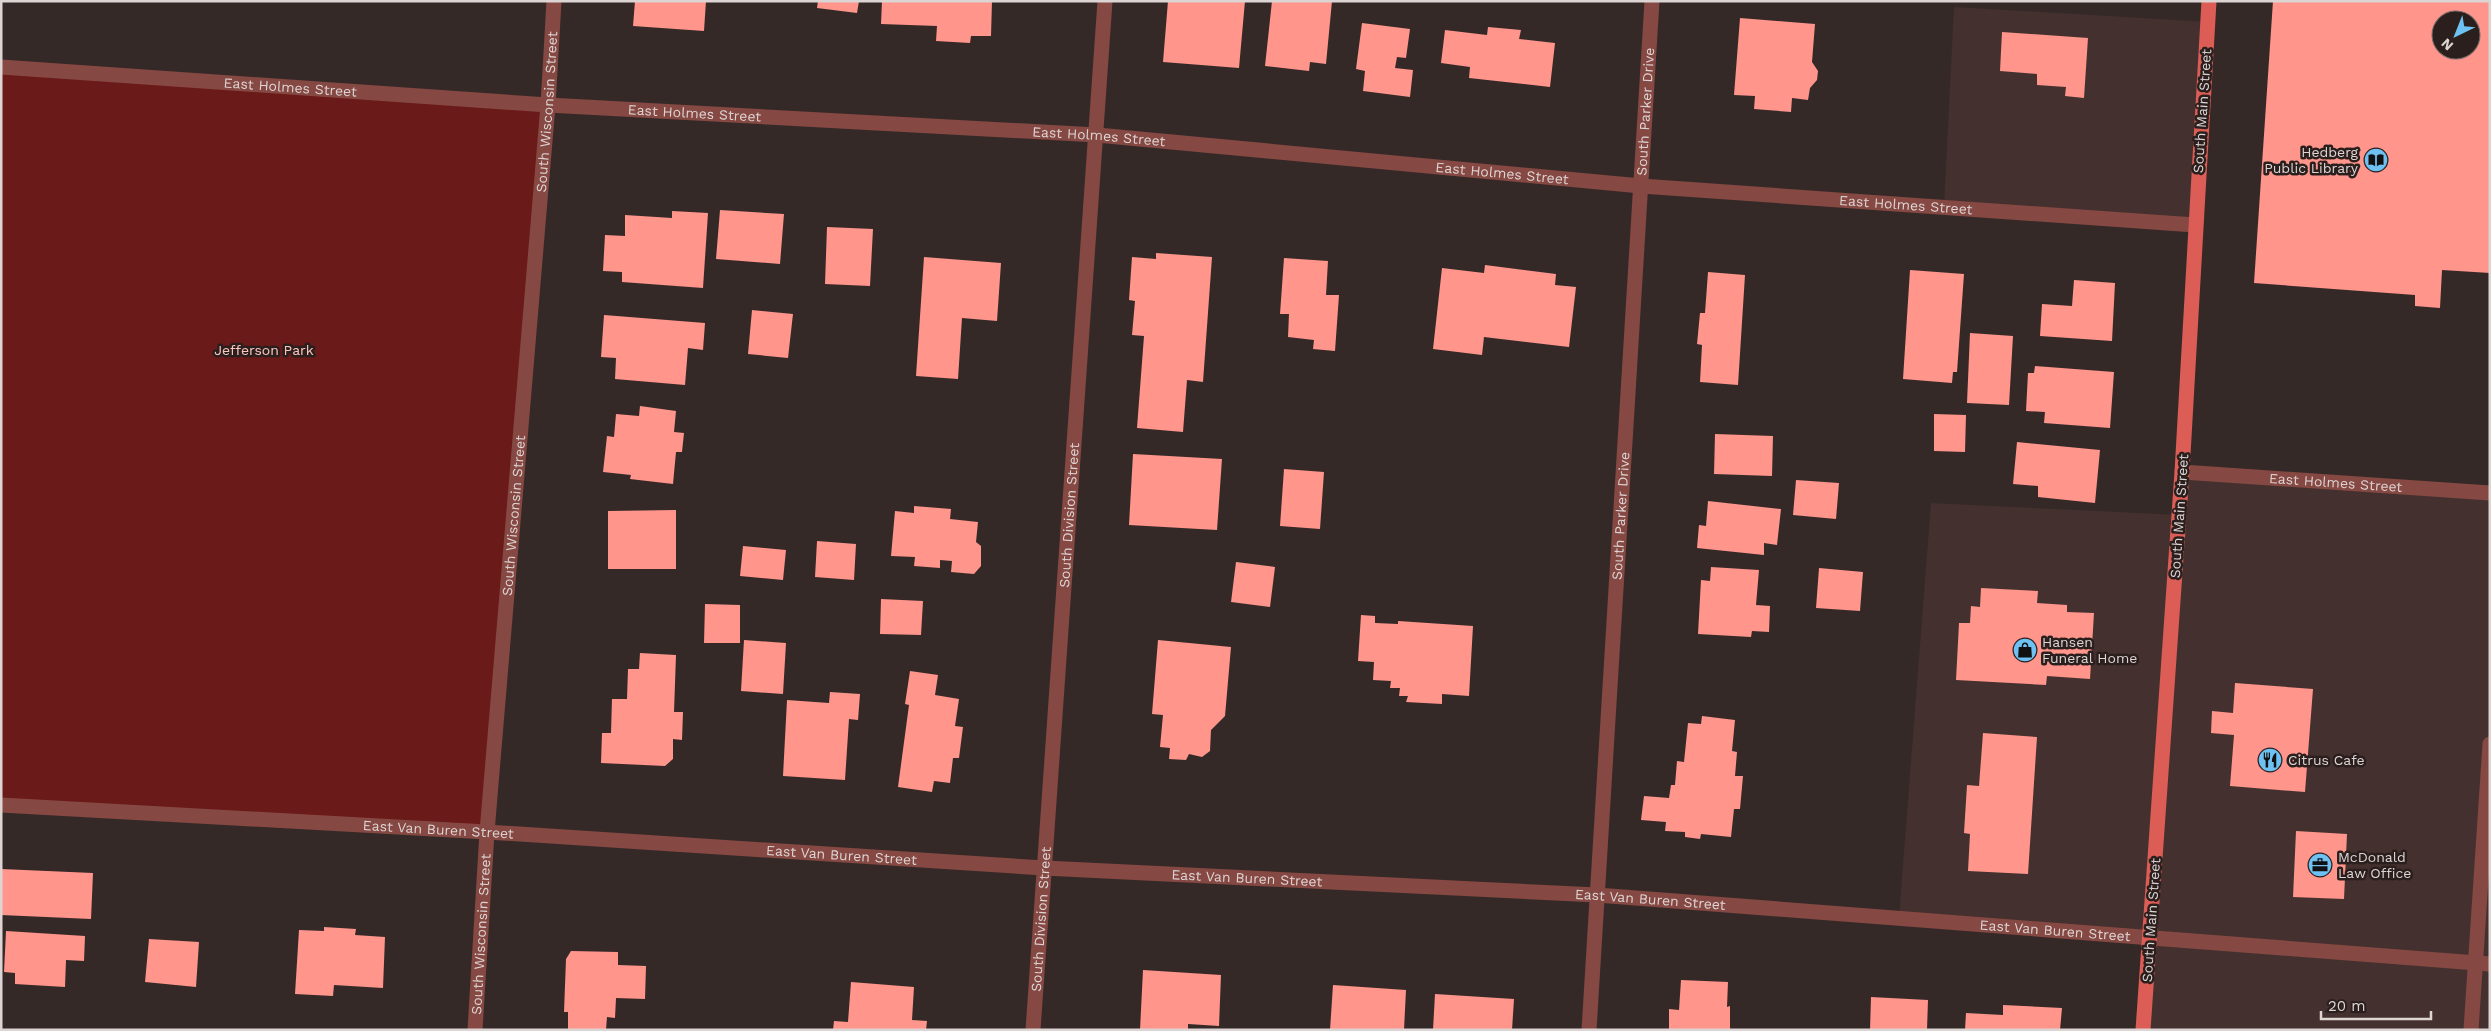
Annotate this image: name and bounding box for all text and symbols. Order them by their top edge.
north arrow [2431,10,2481,60]
street label: South Wisconsin Street [533,31,560,193]
text: N [2438,35,2456,54]
street label: South Parker Drive [1633,47,1657,176]
street label: South Main Street [2190,48,2214,174]
street label: East Holmes Street [223,74,358,100]
street label: East Holmes Street [627,101,762,125]
street label: East Holmes Street [1032,123,1166,149]
place label: Hedberg Public Library [2264,144,2359,176]
library icon: Hedberg Public Library [2363,147,2389,173]
street label: East Holmes Street [1435,159,1569,187]
street label: East Holmes Street [1839,192,1973,217]
park label: Jefferson Park [214,342,314,358]
street label: South Wisconsin Street [499,434,528,597]
street label: South Division Street [1056,442,1082,588]
street label: South Parker Drive [1609,451,1632,581]
street label: South Main Street [2167,453,2191,579]
street label: East Holmes Street [2268,470,2403,495]
place label: Hansen Funeral Home [2042,634,2137,666]
shop icon: Hansen Funeral Home [2012,637,2038,663]
restaurant icon: Citrus Cafe [2257,747,2283,773]
place label: Citrus Cafe [2288,752,2365,768]
street label: East Van Buren Street [362,817,514,842]
street label: East Van Buren Street [766,842,918,868]
street label: South Division Street [1028,846,1054,992]
place label: McDonald Law Office [2338,849,2411,881]
office icon: McDonald Law Office [2307,852,2333,878]
street label: South Wisconsin Street [468,853,494,1015]
street label: South Main Street [2139,857,2163,983]
street label: East Van Buren Street [1171,866,1323,890]
street label: East Van Buren Street [1575,886,1726,913]
street label: East Van Buren Street [1979,917,2131,944]
scale bar [2321,988,2431,1020]
text: 20 m [2328,997,2366,1015]

